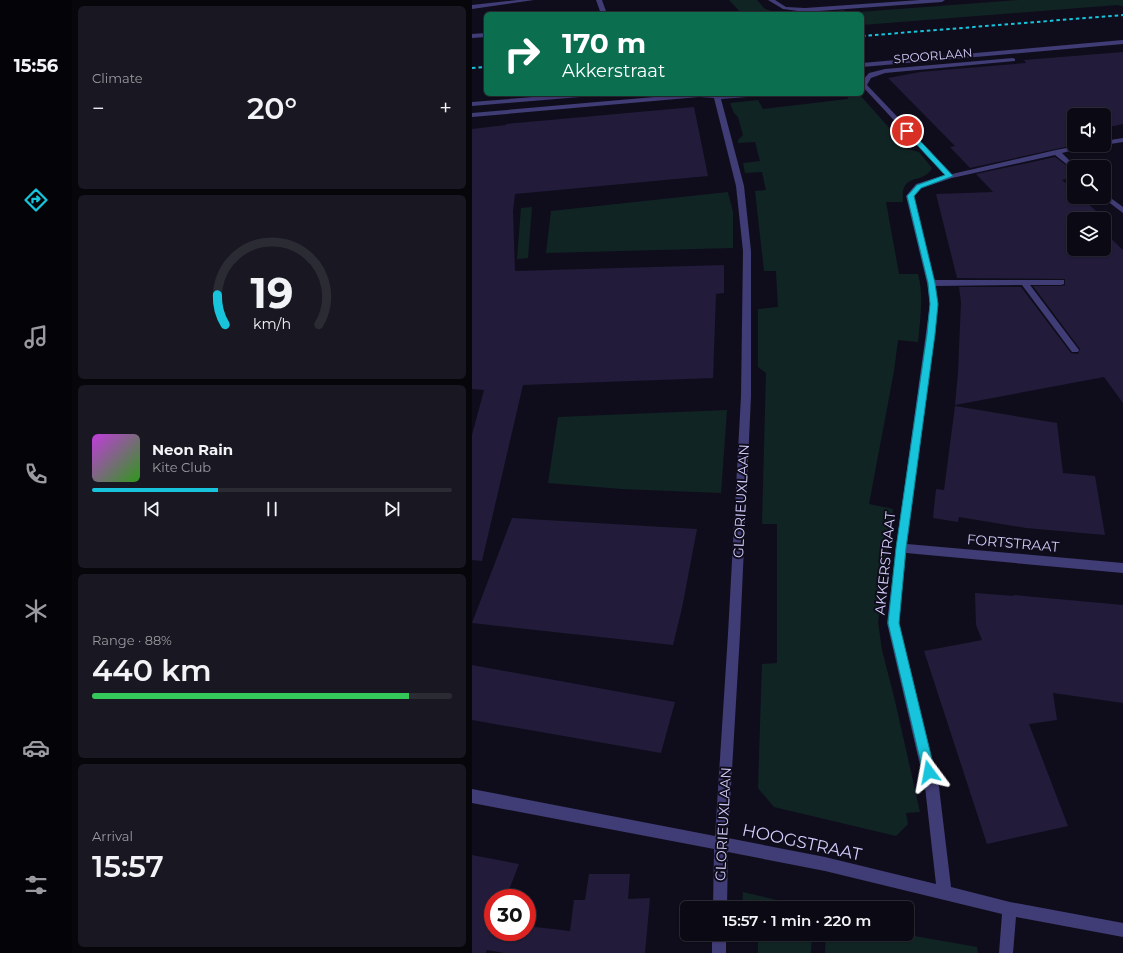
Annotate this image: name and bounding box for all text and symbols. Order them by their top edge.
text: 170 m [562,26,646,60]
icon: right [496,28,548,80]
street label: SPOORLAAN [893,45,973,66]
text: 15:56 [14,55,58,77]
text: Akkerstraat [562,60,665,82]
text: Climate [92,70,143,86]
text: 20° [247,90,297,127]
text: − [92,95,105,122]
text: + [439,95,452,122]
map controls [1067,108,1111,256]
button: sound [1067,108,1111,152]
pin [890,114,924,148]
icon: arrive [896,120,918,142]
button: search [1067,160,1111,204]
icon: directions [22,186,50,214]
button: layers [1067,212,1111,256]
text: 19 [251,268,293,318]
text: km/h [253,315,291,333]
icon: music [22,323,50,351]
text: Neon Rain [152,440,233,459]
street label: GLORIEUXLAAN [729,444,753,558]
text: Kite Club [152,459,211,475]
icon: phone [22,460,50,488]
icon: previous [141,498,163,520]
icon: pause [261,498,283,520]
icon: next [381,498,403,520]
street label: AKKERSTRAAT [871,510,899,616]
street label: FORTSTRAAT [966,530,1060,556]
icon: climate [22,597,50,625]
text: Range · 88% [92,632,172,648]
text: 440 km [92,652,212,689]
icon: car [22,734,50,762]
position arrow [908,751,950,793]
street label: GLORIEUXLAAN [711,767,735,881]
street label: HOOGSTRAAT [740,820,864,864]
text: Arrival [92,828,133,844]
text: 15:57 [92,848,164,885]
icon: filters [22,871,50,899]
speed limit sign: 30 [484,889,536,941]
text: 15:57 · 1 min · 220 m [723,911,871,930]

